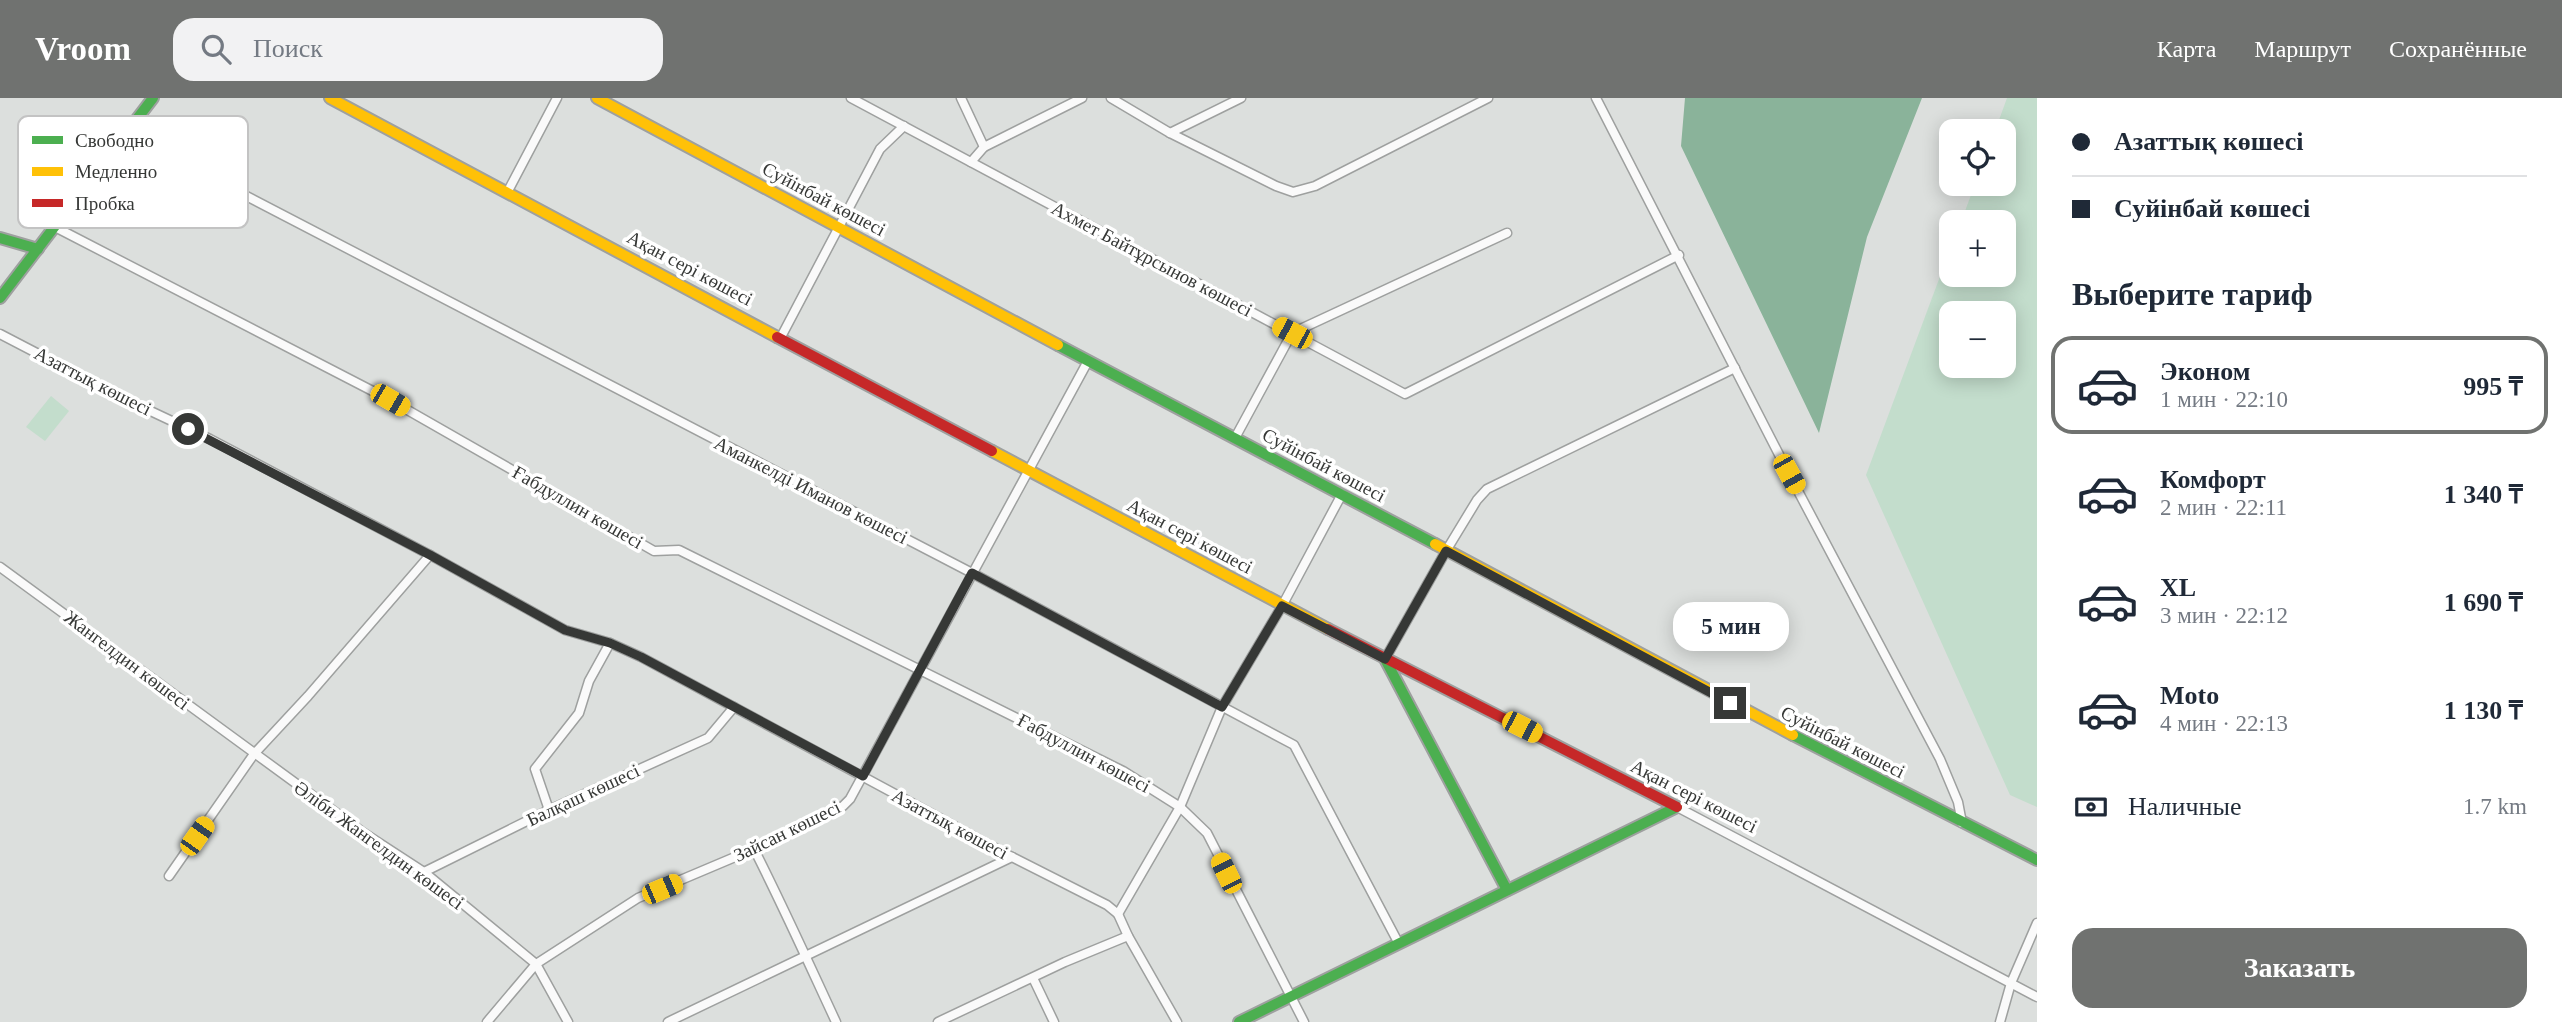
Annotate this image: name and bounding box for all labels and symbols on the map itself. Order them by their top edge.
legend [18,116,248,228]
text: Свободно [75,130,154,151]
street label: Суйінбай көшесі [759,158,889,240]
text: Медленно [75,161,157,182]
text: Пробка [75,193,135,214]
street label: Ахмет Байтұрсынов көшесі [1048,197,1256,321]
street label: Ақан сері көшесі [624,226,756,310]
car [1269,314,1316,352]
street label: Азаттық көшесі [31,342,155,420]
car [367,380,414,420]
route start [172,413,204,445]
street label: Суйінбай көшесі [1259,424,1389,506]
street label: Аманкелді Иманов көшесі [711,432,911,548]
car [1770,451,1809,497]
street label: Ғабдуллин көшесі [509,461,647,553]
street label: Ақан сері көшесі [1124,494,1256,578]
callout: 5 мин [1672,602,1788,650]
street label: Жангелдин көшесі [60,606,194,714]
route end [1714,687,1746,719]
street label: Суйінбай көшесі [1778,702,1908,782]
car [1499,708,1546,746]
street label: Ғабдуллин көшесі [1014,709,1154,797]
street label: Ақан сері көшесі [1627,755,1761,837]
street label: Балқаш көшесі [523,760,643,830]
street label: Әліби Жангелдин көшесі [290,776,468,914]
street label: Азаттық көшесі [888,785,1012,863]
street label: Зайсан көшесі [730,796,844,866]
car [177,813,218,859]
car [1208,850,1245,896]
car [639,871,686,907]

